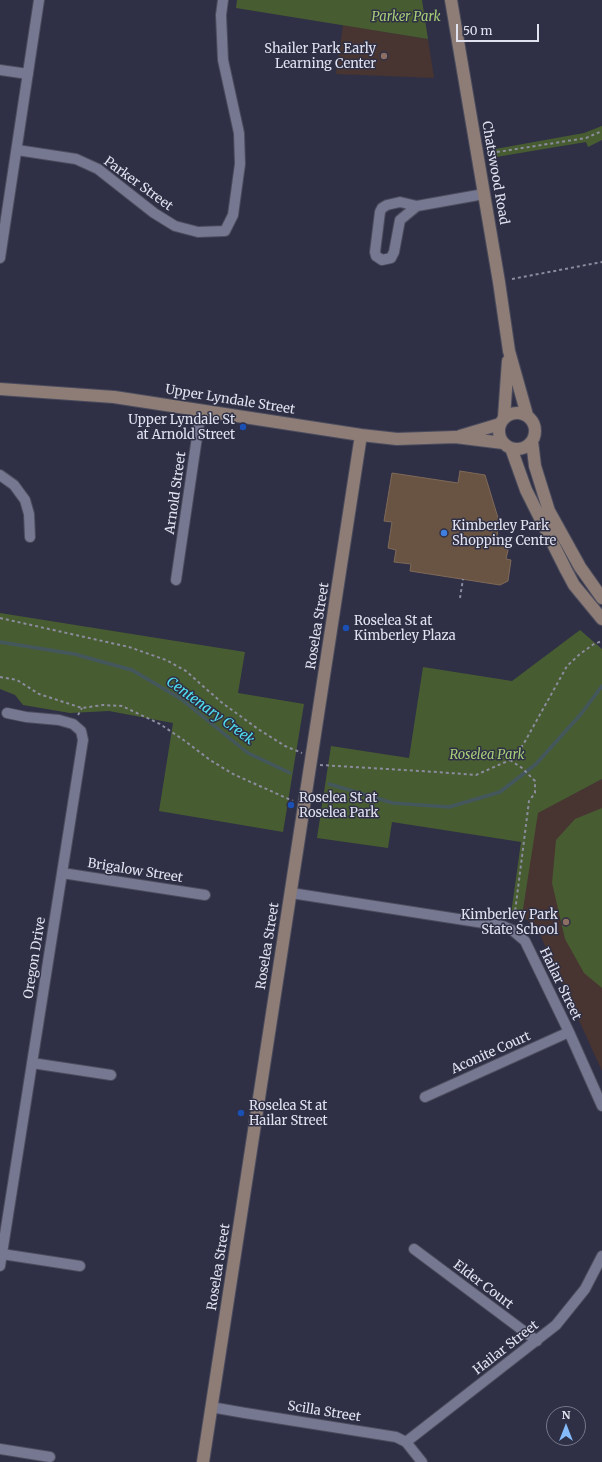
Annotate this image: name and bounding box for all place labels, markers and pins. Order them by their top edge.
place label: Shailer Park Early Learning Center [264,41,376,72]
marker: Shailer Park Early Learning Center [379,51,389,61]
place label: Upper Lyndale St at Arnold Street [128,412,235,443]
marker: Upper Lyndale St at Arnold Street [238,422,248,432]
place label: Kimberley Park Shopping Centre [452,518,556,549]
marker: Kimberley Park Shopping Centre [439,528,449,538]
place label: Roselea St at Kimberley Plaza [354,613,456,644]
marker: Roselea St at Kimberley Plaza [341,623,351,633]
place label: Roselea St at Roselea Park [299,790,378,821]
marker: Roselea St at Roselea Park [286,800,296,810]
place label: Kimberley Park State School [461,907,558,938]
marker: Kimberley Park State School [561,917,571,927]
place label: Roselea St at Hailar Street [249,1098,328,1129]
marker: Roselea St at Hailar Street [236,1108,246,1118]

